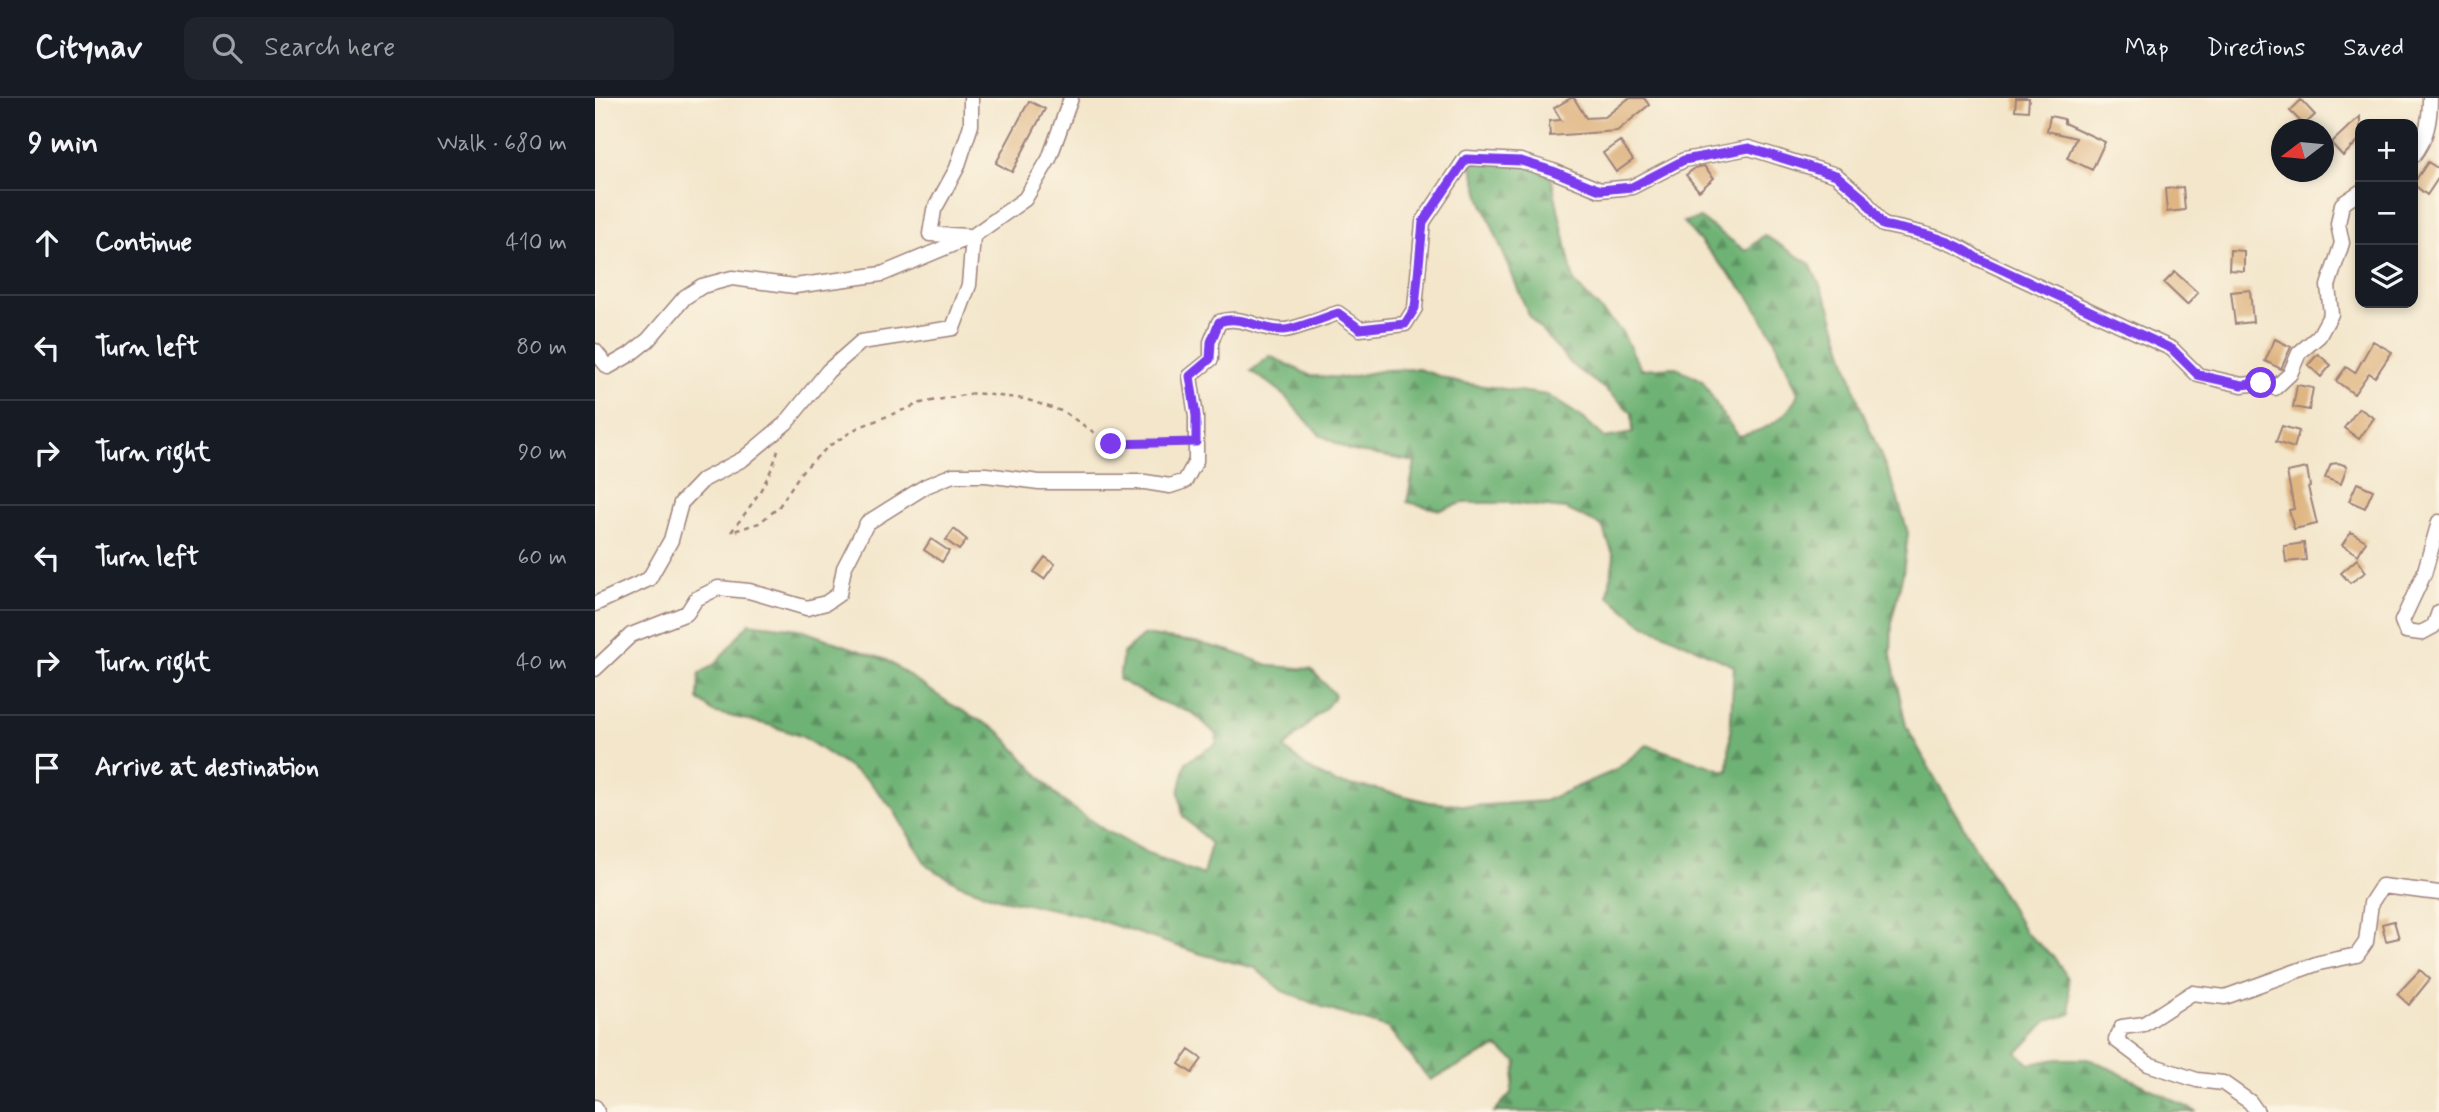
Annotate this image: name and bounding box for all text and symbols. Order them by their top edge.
search box [184,17,674,80]
text: Citynav [35,26,142,70]
icon: search [208,29,246,67]
text: Search here [264,31,395,65]
text: Map [2125,33,2169,64]
text: Directions [2207,33,2305,64]
text: Saved [2343,33,2404,64]
north arrow [2271,119,2334,182]
map controls [2355,119,2418,308]
button: + [2355,119,2418,182]
text: 9 min [28,124,98,163]
text: Walk · 680 m [437,129,567,159]
button: − [2355,182,2418,245]
icon: ahead [28,224,66,262]
text: Continue [95,226,192,260]
text: 410 m [505,228,567,258]
button: layers [2355,245,2418,308]
icon: left [28,329,66,367]
text: Turn left [95,331,199,365]
text: 80 m [516,333,567,363]
route start [2245,367,2276,398]
route end [1095,428,1126,459]
icon: right [28,434,66,472]
text: Turn right [95,436,211,470]
text: 90 m [518,438,567,468]
icon: left [28,539,66,577]
text: Turn left [95,541,199,575]
text: 60 m [518,543,567,573]
icon: right [28,644,66,682]
text: Turn right [95,646,211,680]
text: 40 m [516,648,567,678]
icon: arrive [28,749,66,787]
text: Arrive at destination [95,751,319,785]

